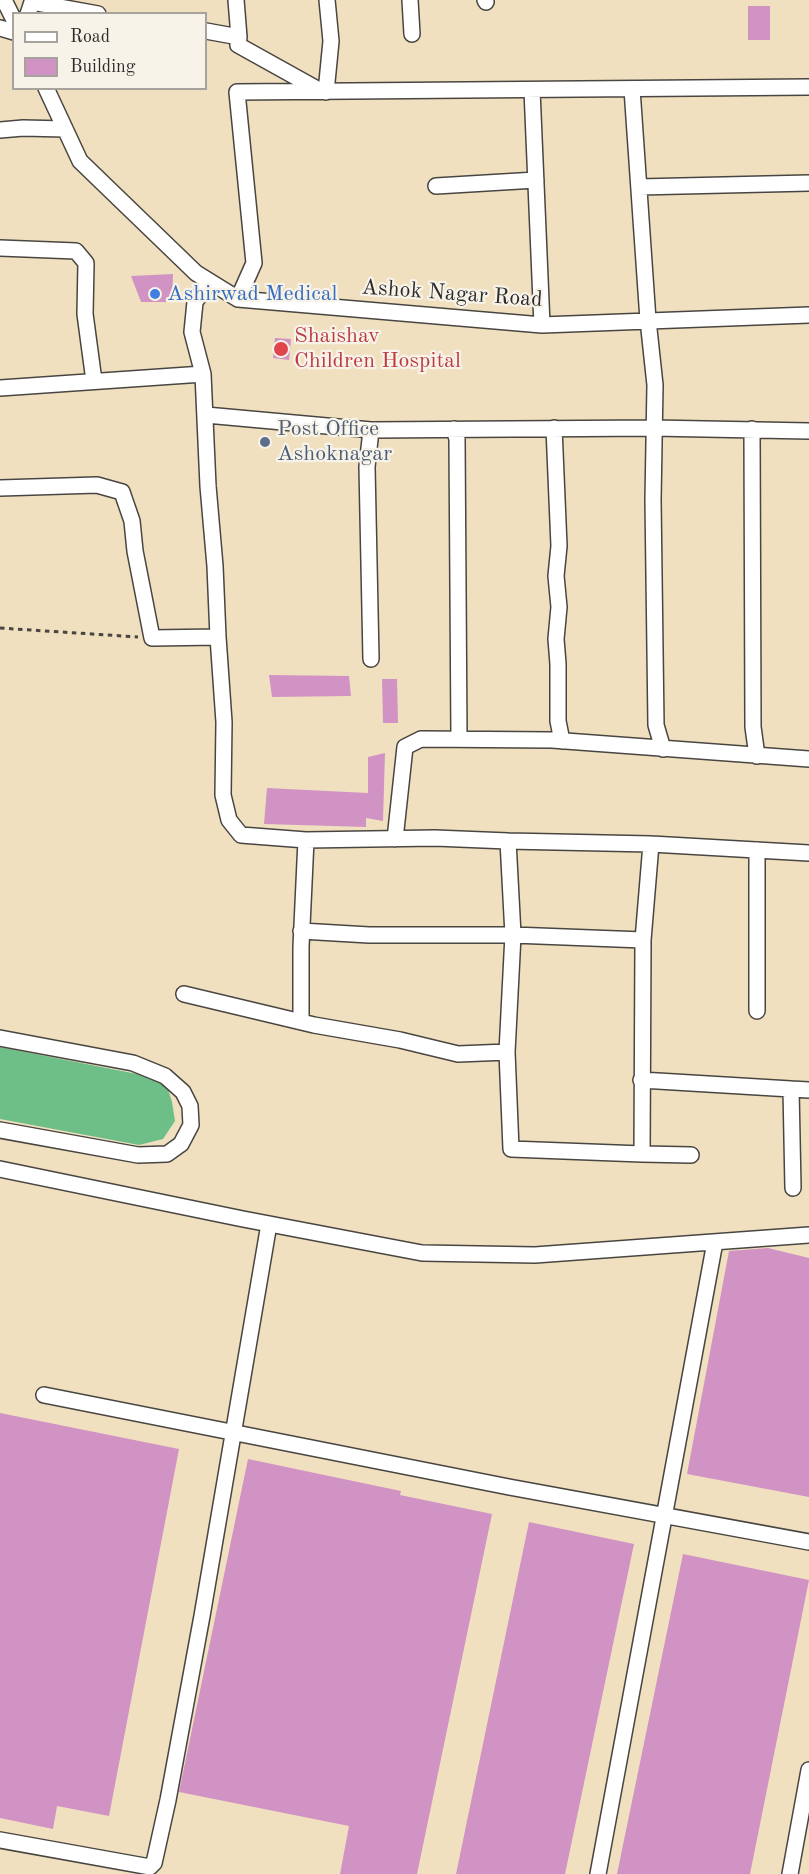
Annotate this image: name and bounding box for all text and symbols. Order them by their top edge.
legend [12,12,207,90]
text: Road [70,28,110,46]
text: Building [70,58,135,76]
street label: Ashok Nagar Road [361,274,543,314]
place label: Ashirwad Medical [167,281,338,307]
marker: Ashirwad Medical [148,287,162,301]
place label: Shaishav Children Hospital [294,323,461,374]
marker: Shaishav Children Hospital [272,340,290,358]
place label: Post Office Ashoknagar [277,416,392,468]
marker: Post Office Ashoknagar [258,435,272,449]

